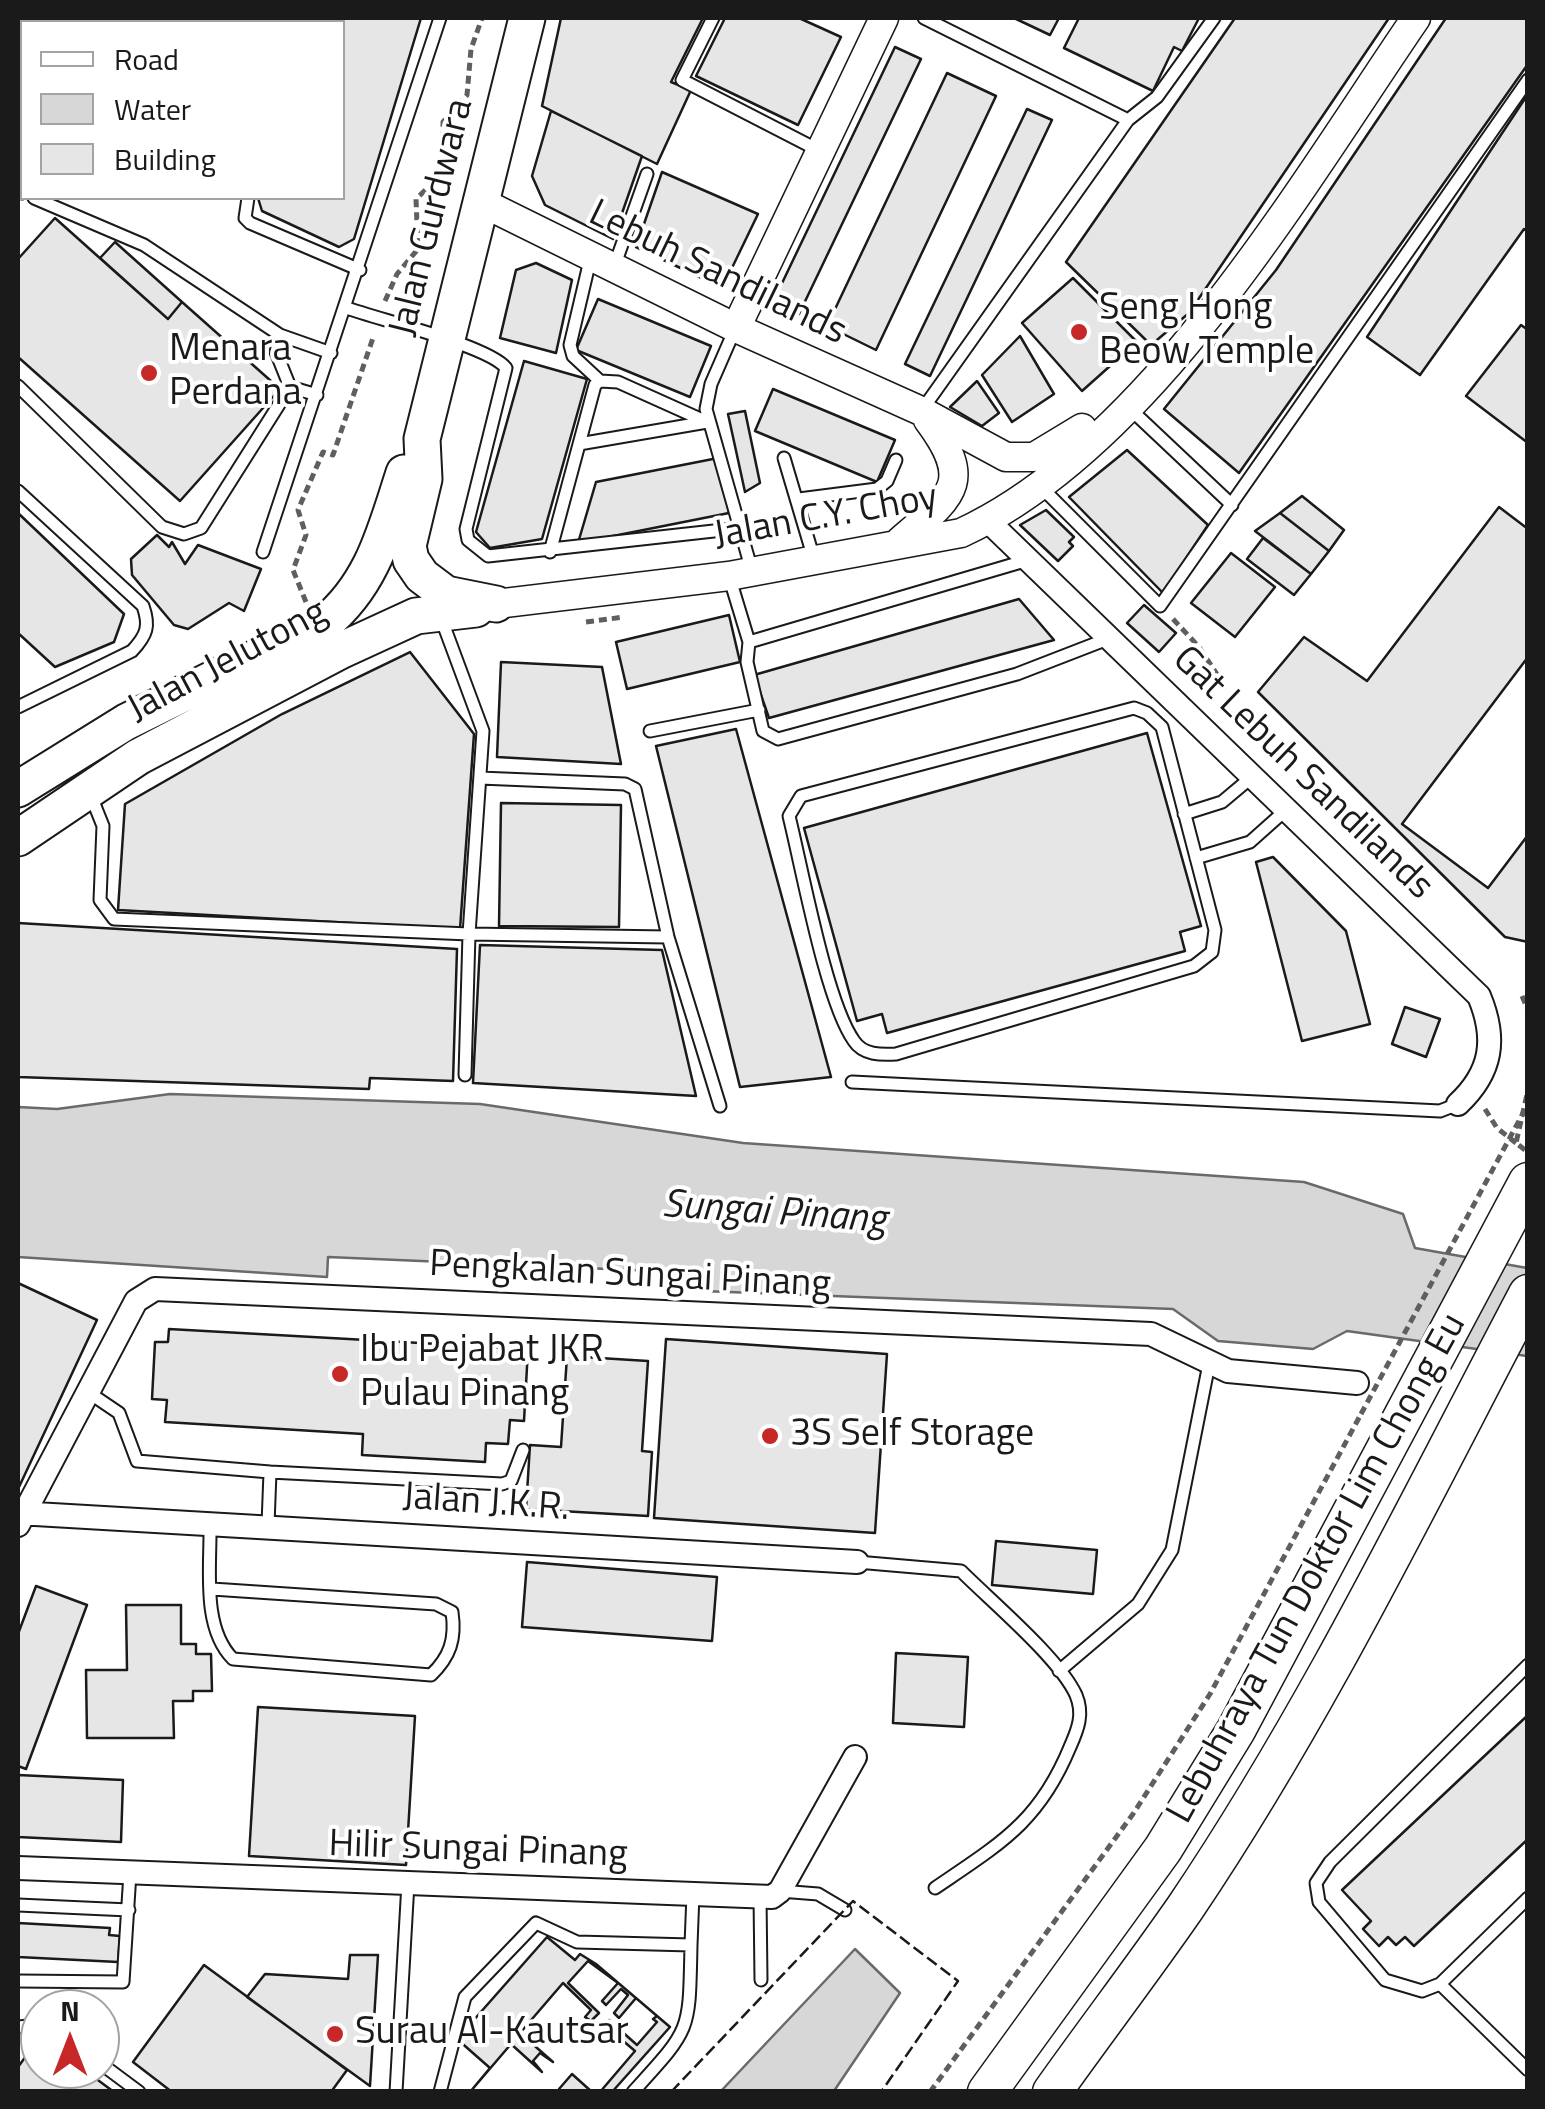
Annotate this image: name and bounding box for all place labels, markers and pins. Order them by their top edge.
place label: Seng Hong Beow Temple [1099,287,1314,376]
marker: Seng Hong Beow Temple [1068,321,1090,343]
place label: Menara Perdana [169,328,302,418]
marker: Menara Perdana [138,362,160,384]
place label: Ibu Pejabat JKR Pulau Pinang [360,1329,604,1418]
marker: Ibu Pejabat JKR Pulau Pinang [329,1363,351,1385]
place label: 3S Self Storage [790,1413,1034,1459]
marker: 3S Self Storage [759,1425,781,1447]
place label: Surau Al-Kautsar [355,2011,629,2057]
marker: Surau Al-Kautsar [324,2023,346,2045]

